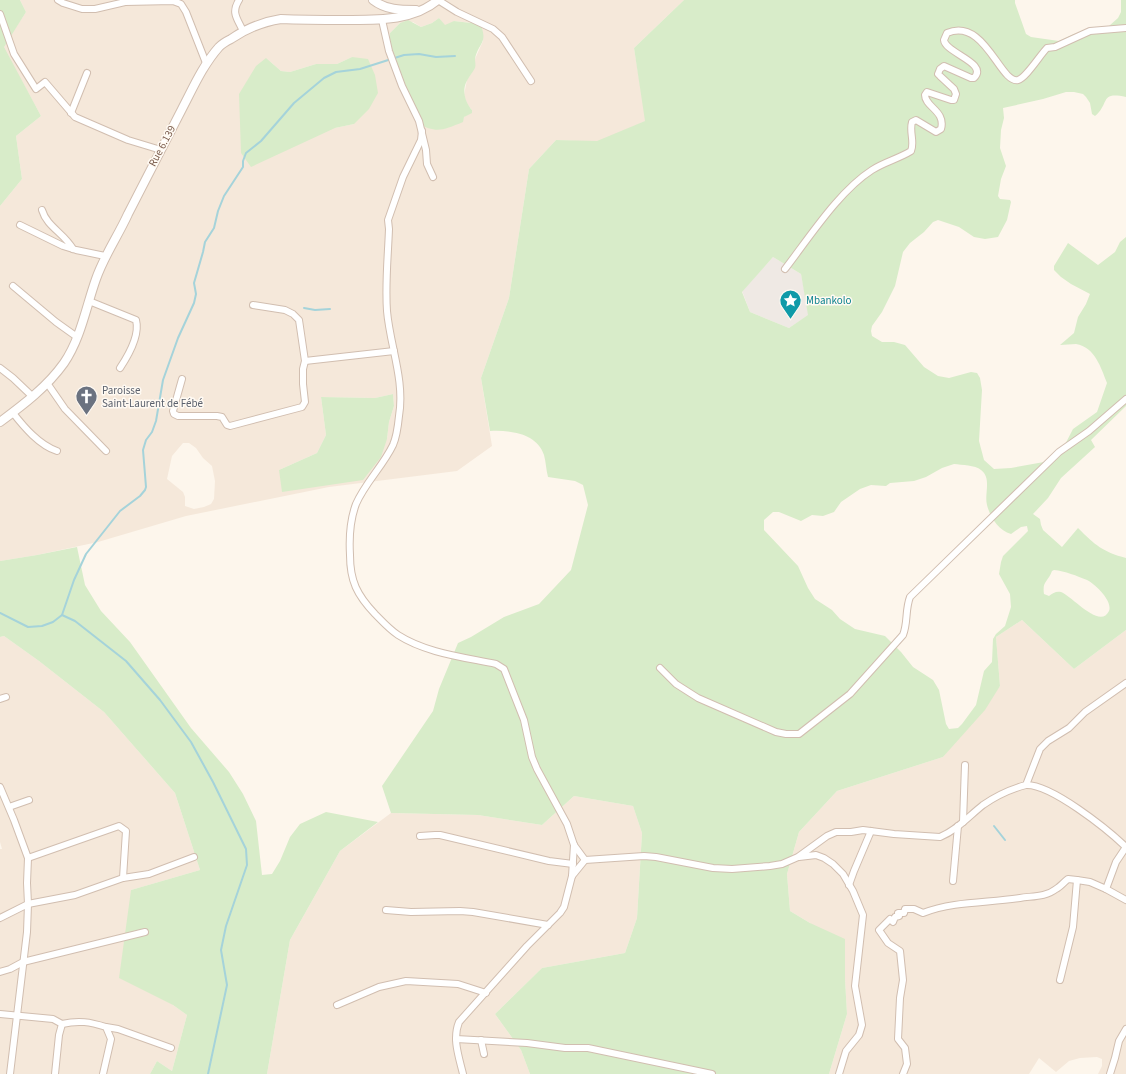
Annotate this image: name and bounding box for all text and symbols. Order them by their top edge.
street label: Rue 6.139 [145,123,179,169]
place icon: Mbankolo [778,287,804,320]
place label: Mbankolo [806,293,852,308]
church icon: Paroisse Saint-Laurent de Fébé [73,383,99,416]
place label: Paroisse Saint-Laurent de Fébé [102,383,204,411]

